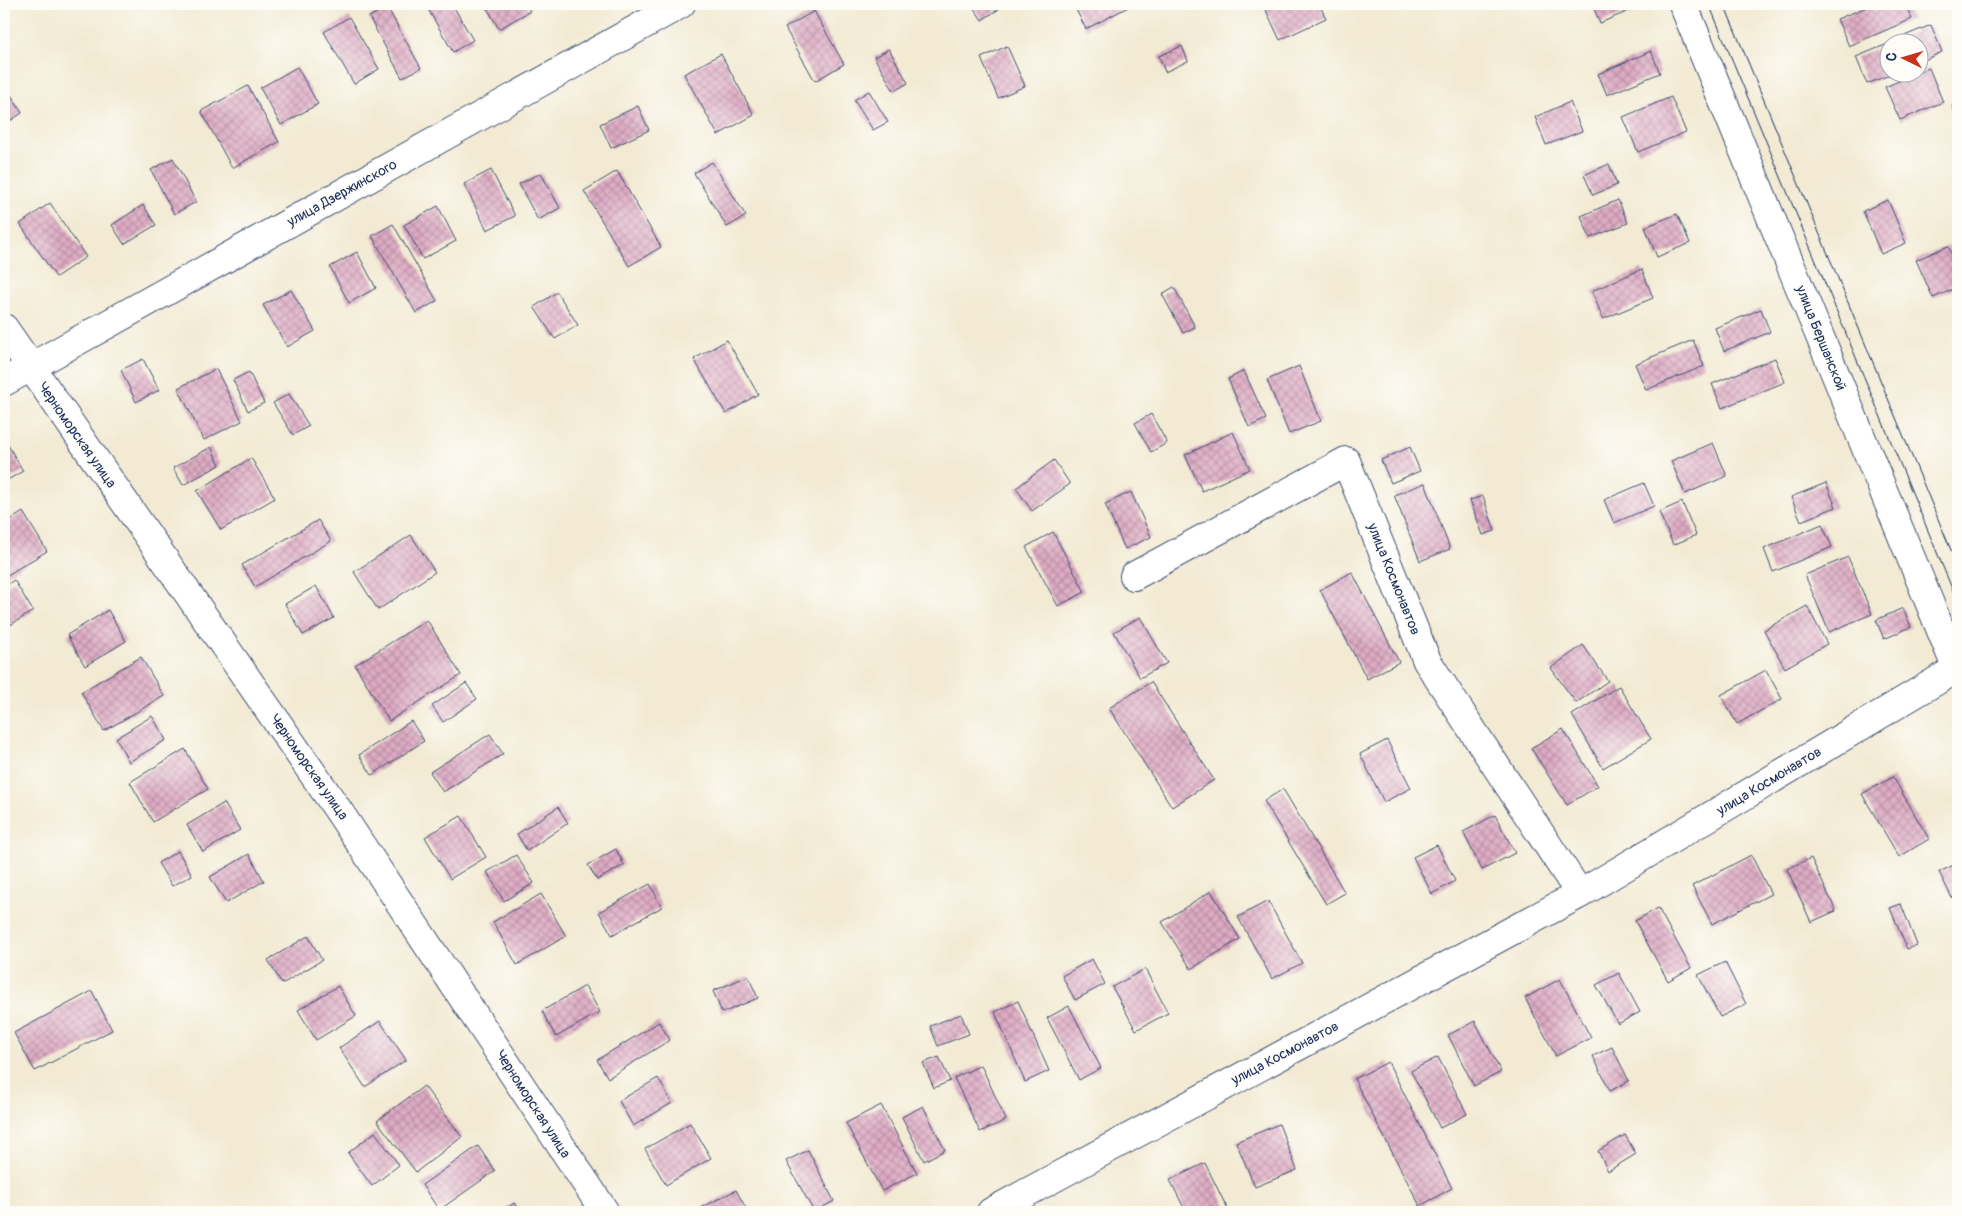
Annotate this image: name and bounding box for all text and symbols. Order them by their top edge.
north arrow [1880,32,1930,82]
text: С [1883,52,1900,62]
street label: улица Дзержинского [283,156,400,231]
street label: улица Бершанской [1792,282,1850,393]
street label: Черноморская улица [34,379,120,491]
street label: улица Космонавтов [1363,520,1424,638]
street label: Черноморская улица [266,711,352,823]
street label: улица Космонавтов [1713,743,1825,819]
street label: улица Космонавтов [1228,1017,1342,1089]
street label: Черноморская улица [492,1047,574,1161]

